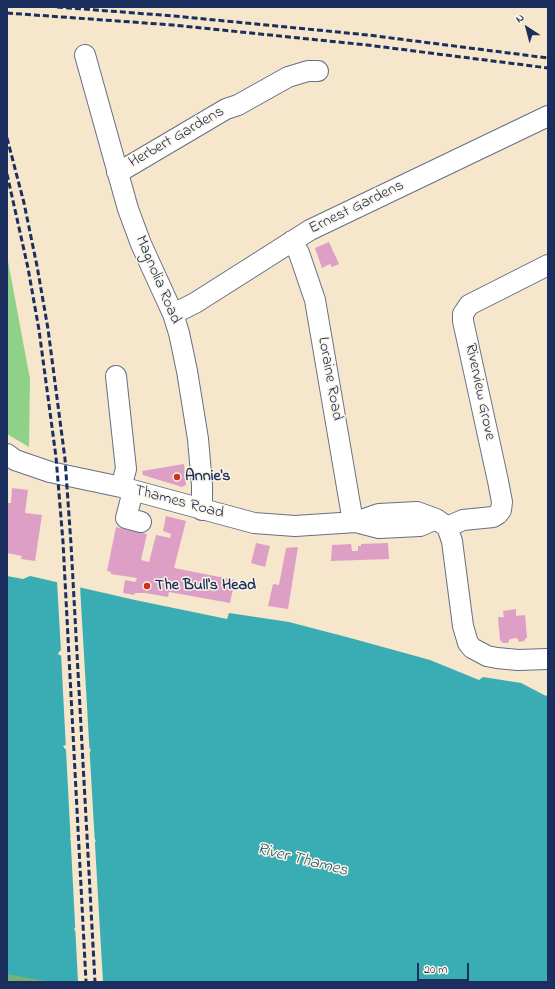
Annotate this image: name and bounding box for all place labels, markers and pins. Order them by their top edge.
place label: Annie's [185,467,230,487]
marker: Annie's [172,472,182,482]
place label: The Bull's Head [155,576,256,596]
marker: The Bull's Head [142,581,152,591]

